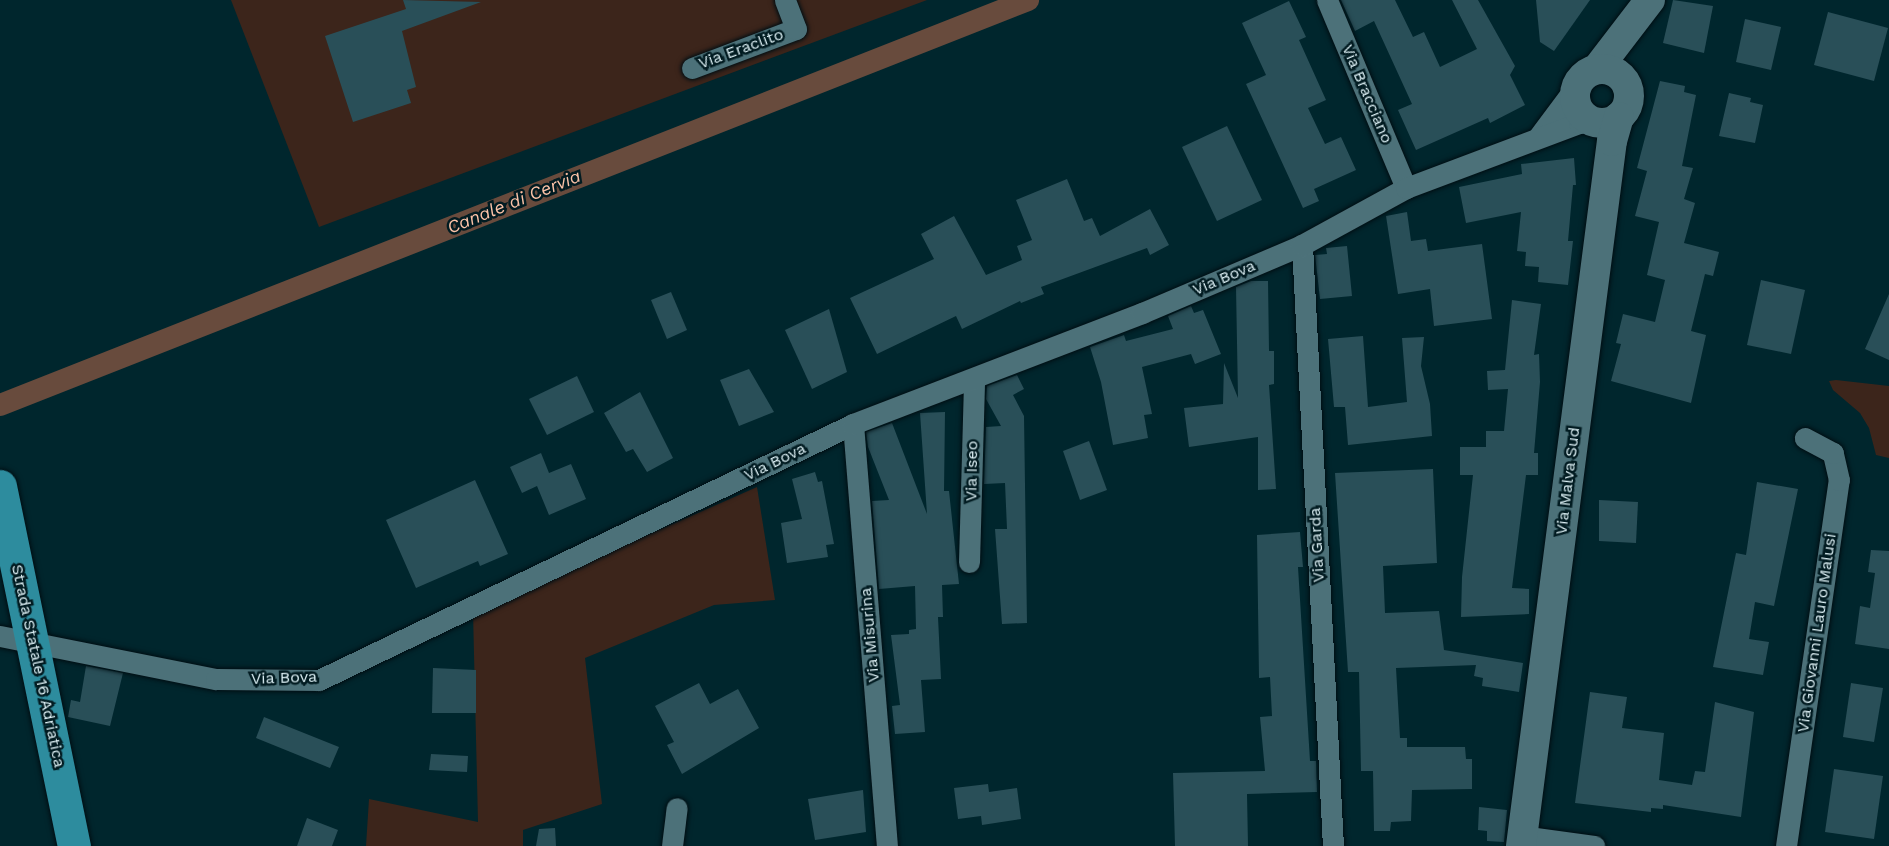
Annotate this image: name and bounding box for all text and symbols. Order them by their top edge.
street label: Via Eraclito [696,25,786,73]
street label: Via Bracciano [1338,42,1396,146]
water label: Canale di Cervia [444,165,584,239]
street label: Via Bova [1190,256,1258,300]
street label: Via Malva Sud [1552,426,1584,536]
street label: Via Bova [741,439,809,485]
street label: Via Iseo [962,440,982,502]
street label: Via Garda [1305,507,1329,583]
street label: Via Giovanni Lauro Malusi [1793,532,1841,734]
street label: Strada Statale 16 Adriatica [7,562,69,770]
street label: Via Misurina [856,587,884,683]
street label: Via Bova [251,667,317,689]

